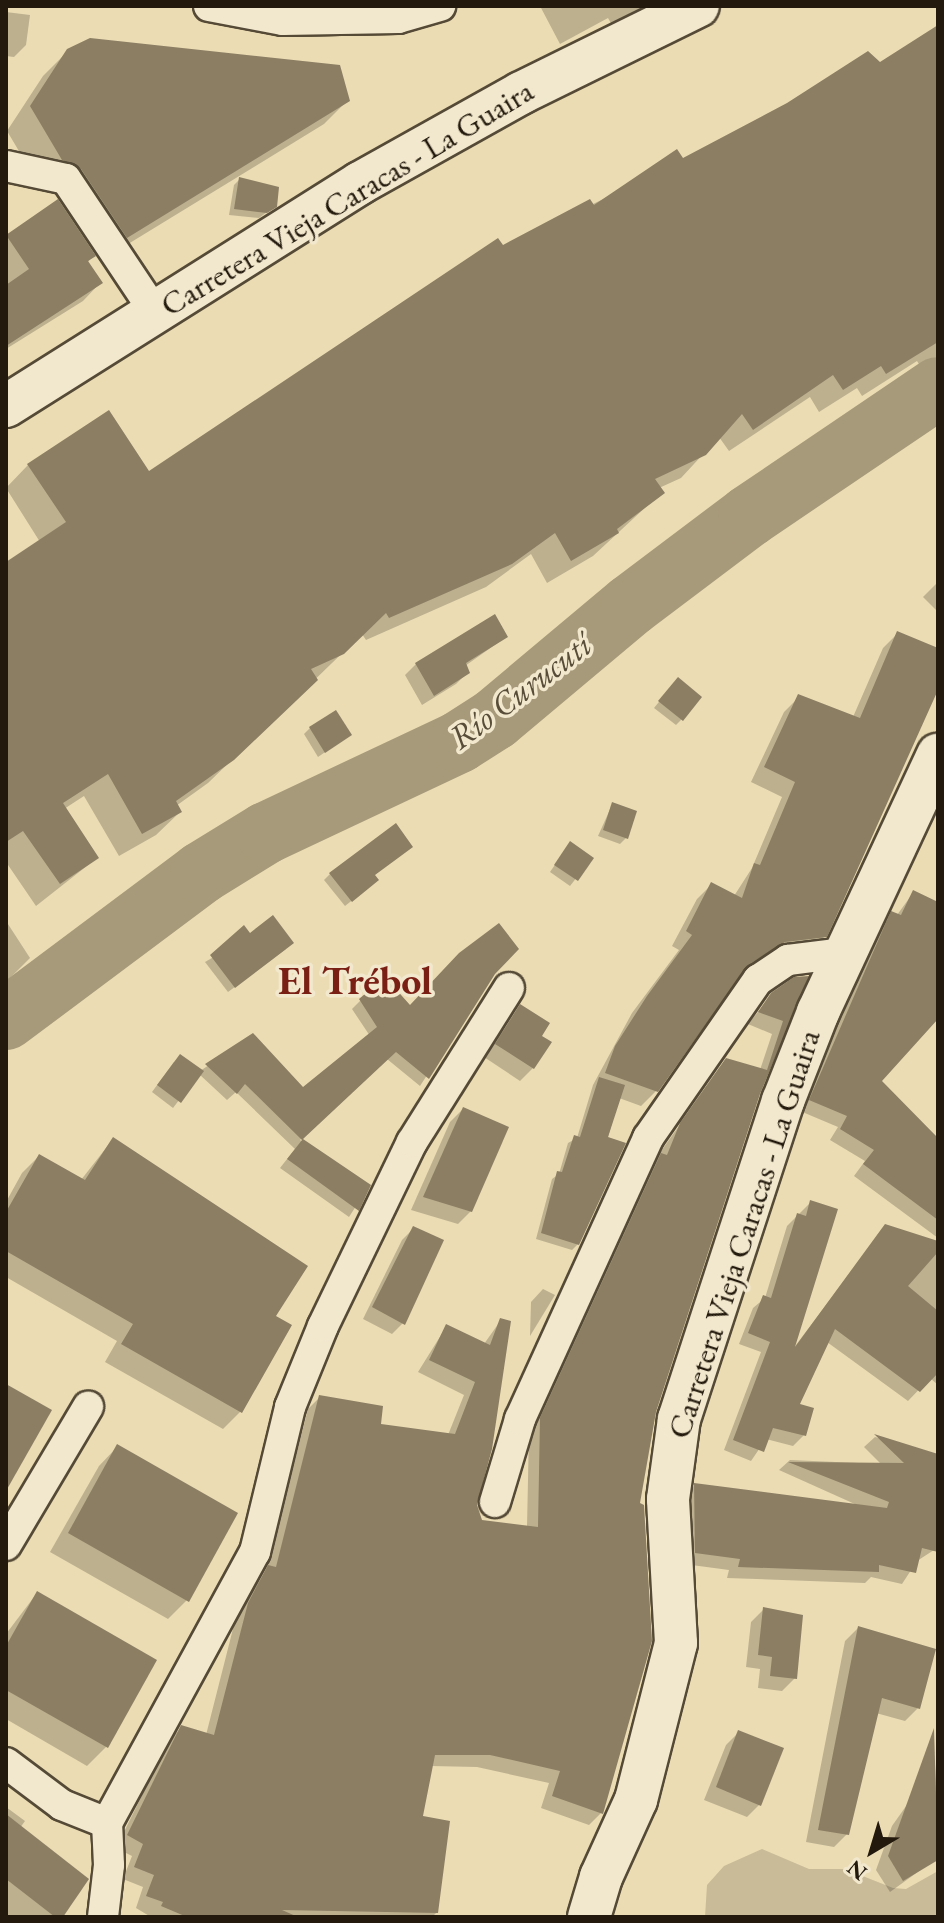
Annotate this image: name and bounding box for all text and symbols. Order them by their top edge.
street label: Carretera Vieja Caracas - La Guaira [154,71,540,325]
water label: Río Curucutí [441,624,599,758]
district label: El Trébol [278,956,432,1004]
street label: Carretera Vieja Caracas - La Guaira [660,1025,828,1443]
north arrow [832,1811,912,1891]
text: N [841,1853,873,1887]

